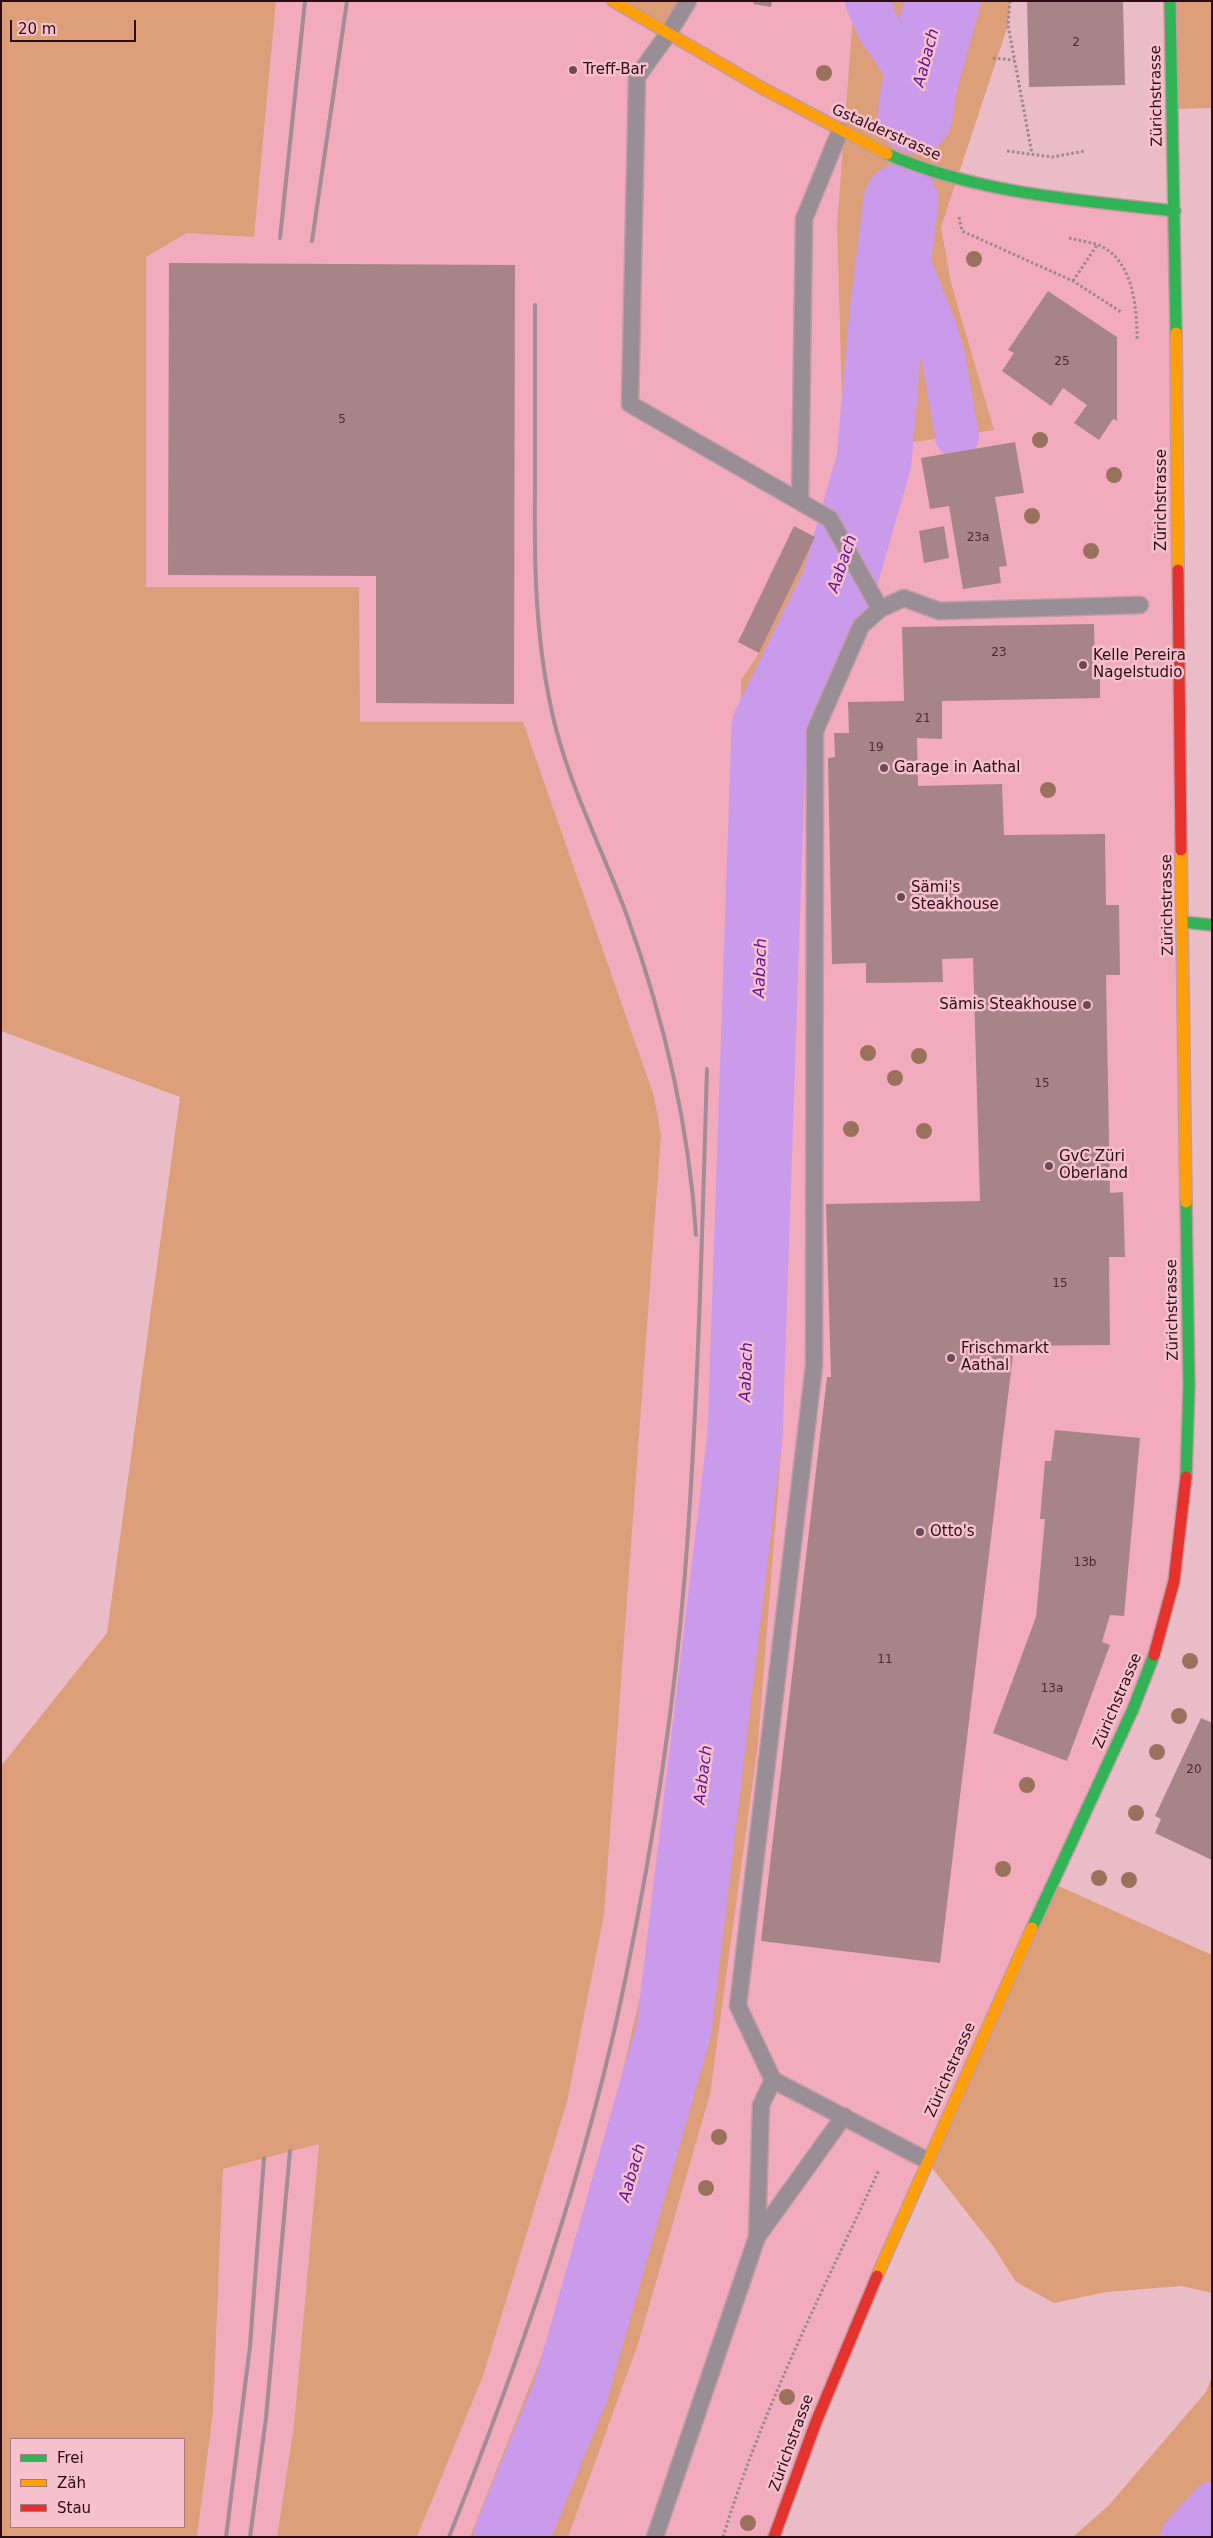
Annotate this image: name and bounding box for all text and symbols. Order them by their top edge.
scale bar [12,10,139,42]
text: 20 m [18,20,56,38]
water label: Aabach [910,27,944,89]
house number: 2 [1072,36,1080,50]
street label: Zürichstrasse [1147,45,1167,147]
place label: Treff-Bar [583,61,646,79]
marker: Treff-Bar [567,64,579,76]
street label: Gstalderstrasse [829,101,943,165]
house number: 25 [1054,355,1070,369]
house number: 5 [338,413,346,427]
street label: Zürichstrasse [1153,449,1171,551]
house number: 23a [967,531,989,545]
water label: Aabach [824,533,862,595]
house number: 23 [991,646,1007,660]
place label: Kelle Pereira Nagelstudio [1093,647,1186,682]
marker: Kelle Pereira Nagelstudio [1077,659,1089,671]
house number: 21 [915,712,931,726]
house number: 19 [868,741,884,755]
place label: Garage in Aathal [894,759,1020,777]
marker: Garage in Aathal [878,762,890,774]
street label: Zürichstrasse [1158,854,1178,956]
place label: Sämi's Steakhouse [911,879,999,914]
marker: Sämi's Steakhouse [895,891,907,903]
water label: Aabach [750,938,772,998]
place label: Sämis Steakhouse [939,996,1077,1014]
marker: Sämis Steakhouse [1081,999,1093,1011]
house number: 15 [1034,1077,1050,1091]
place label: GvC Züri Oberland [1059,1148,1128,1183]
marker: GvC Züri Oberland [1043,1160,1055,1172]
street label: Zürichstrasse [1163,1259,1183,1361]
house number: 15 [1052,1277,1068,1291]
place label: Frischmarkt Aathal [961,1340,1049,1375]
water label: Aabach [736,1342,758,1402]
marker: Frischmarkt Aathal [945,1352,957,1364]
place label: Otto's [930,1523,975,1541]
marker: Otto's [914,1526,926,1538]
house number: 13b [1074,1556,1096,1570]
street label: Zürichstrasse [1090,1651,1146,1751]
house number: 11 [877,1653,893,1667]
house number: 13a [1041,1682,1063,1696]
water label: Aabach [691,1744,717,1806]
house number: 20 [1186,1763,1202,1777]
street label: Zürichstrasse [922,2020,980,2120]
water label: Aabach [616,2142,650,2204]
street label: Zürichstrasse [766,2392,818,2494]
legend [10,2438,185,2528]
text: Frei [57,2449,84,2467]
text: Zäh [57,2474,86,2492]
text: Stau [57,2499,91,2517]

